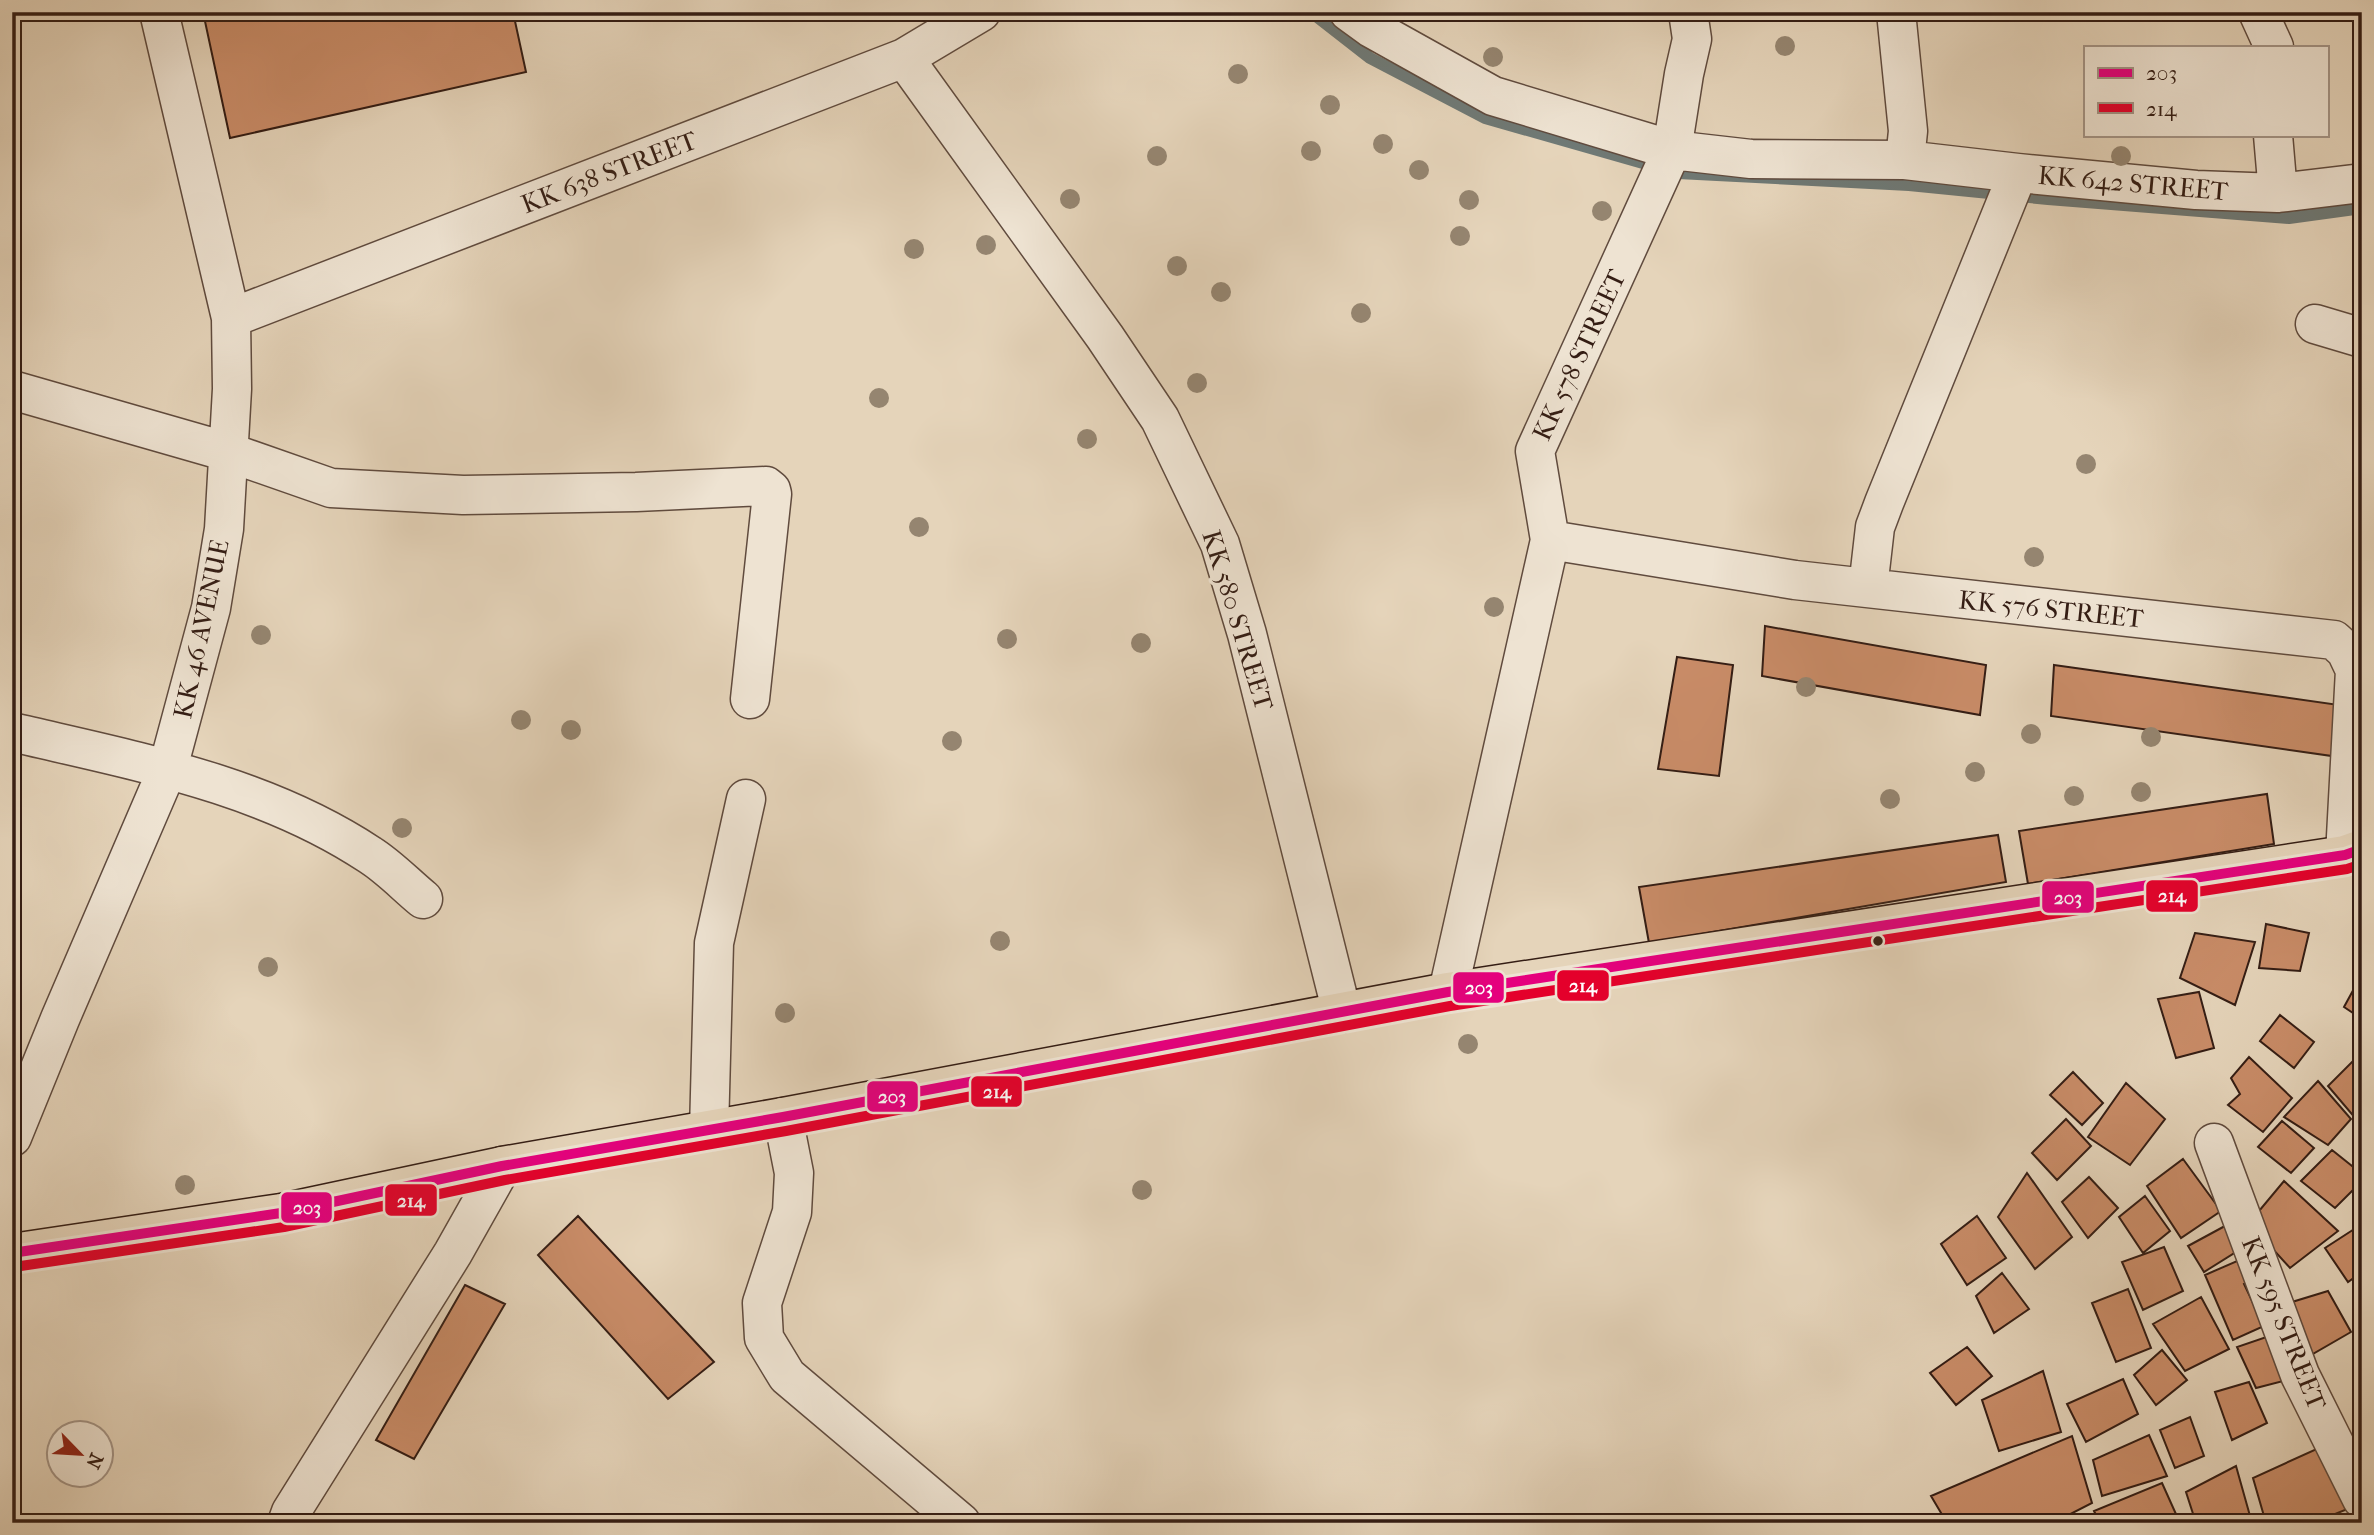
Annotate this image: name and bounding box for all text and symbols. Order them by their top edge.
legend [2084,46,2328,136]
text: 203 [2146,61,2177,85]
text: 214 [2146,97,2177,121]
street label: KK 638 STREET [517,125,702,220]
street label: KK 642 STREET [2037,160,2230,207]
street label: KK 578 STREET [1526,264,1633,446]
street label: KK 580 STREET [1195,526,1280,714]
street label: KK 46 AVENUE [167,537,236,721]
street label: KK 576 STREET [1957,584,2145,635]
line badge: 214 [2145,879,2199,913]
line badge: 203 [2041,880,2095,914]
text: 214 [2158,885,2187,907]
text: 203 [2054,887,2082,909]
unlabelled marker [1871,934,1885,948]
line badge: 214 [1556,969,1610,1002]
line badge: 203 [1452,971,1505,1004]
text: 214 [1569,975,1598,997]
text: 203 [1465,977,1493,999]
line badge: 214 [970,1075,1023,1108]
line badge: 203 [866,1080,919,1113]
text: 214 [983,1081,1012,1103]
text: 203 [878,1086,906,1108]
line badge: 214 [384,1183,438,1217]
text: 214 [397,1190,426,1212]
line badge: 203 [280,1191,333,1224]
text: 203 [293,1197,321,1219]
street label: KK 595 STREET [2235,1232,2333,1415]
north arrow [46,1420,116,1490]
text: N [81,1450,108,1472]

